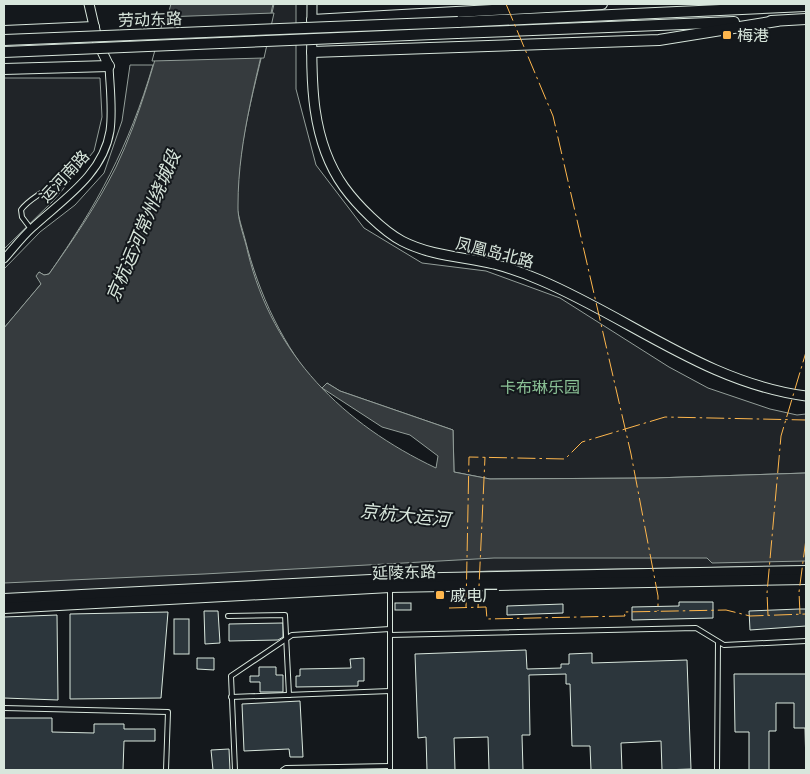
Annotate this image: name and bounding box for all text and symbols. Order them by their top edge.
street label: 劳动东路 [118,8,182,30]
place label: 梅港 [737,25,769,45]
marker: 梅港 [721,29,733,41]
water label: 京杭运河常州绕城段 [101,145,186,305]
street label: 运河南路 [35,146,93,206]
street label: 凤凰岛北路 [454,233,536,271]
park label: 卡布琳乐园 [500,377,580,397]
water label: 京杭大运河 [359,499,454,531]
street label: 延陵东路 [372,561,436,583]
place label: 戚电厂 [450,585,498,605]
marker: 戚电厂 [434,589,446,601]

